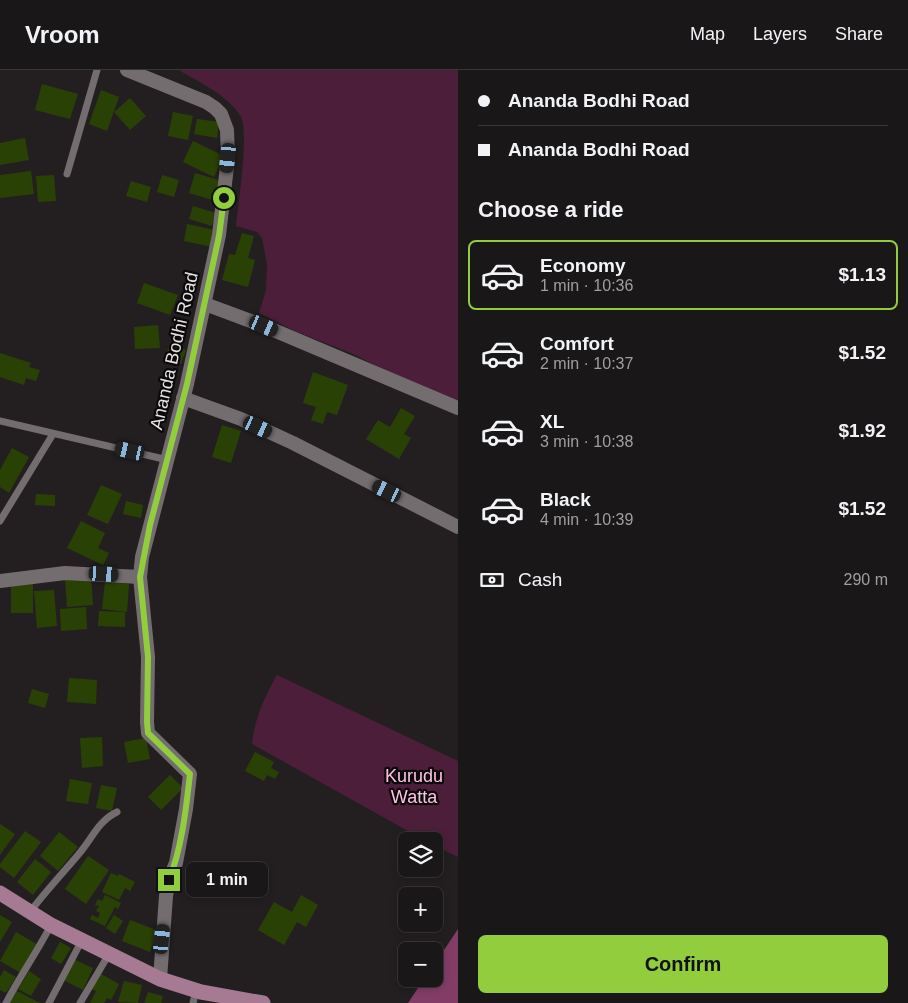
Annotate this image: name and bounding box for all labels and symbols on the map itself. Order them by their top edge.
car [218,142,237,174]
route start [213,187,235,209]
street label: Ananda Bodhi Road [146,270,202,432]
car [247,313,280,339]
car [241,414,274,440]
car [113,440,146,462]
car [370,478,403,504]
car [88,566,119,582]
park label: Kurudu Watta [385,766,443,807]
callout: 1 min [186,862,269,898]
route end [158,869,180,891]
car [152,923,171,955]

